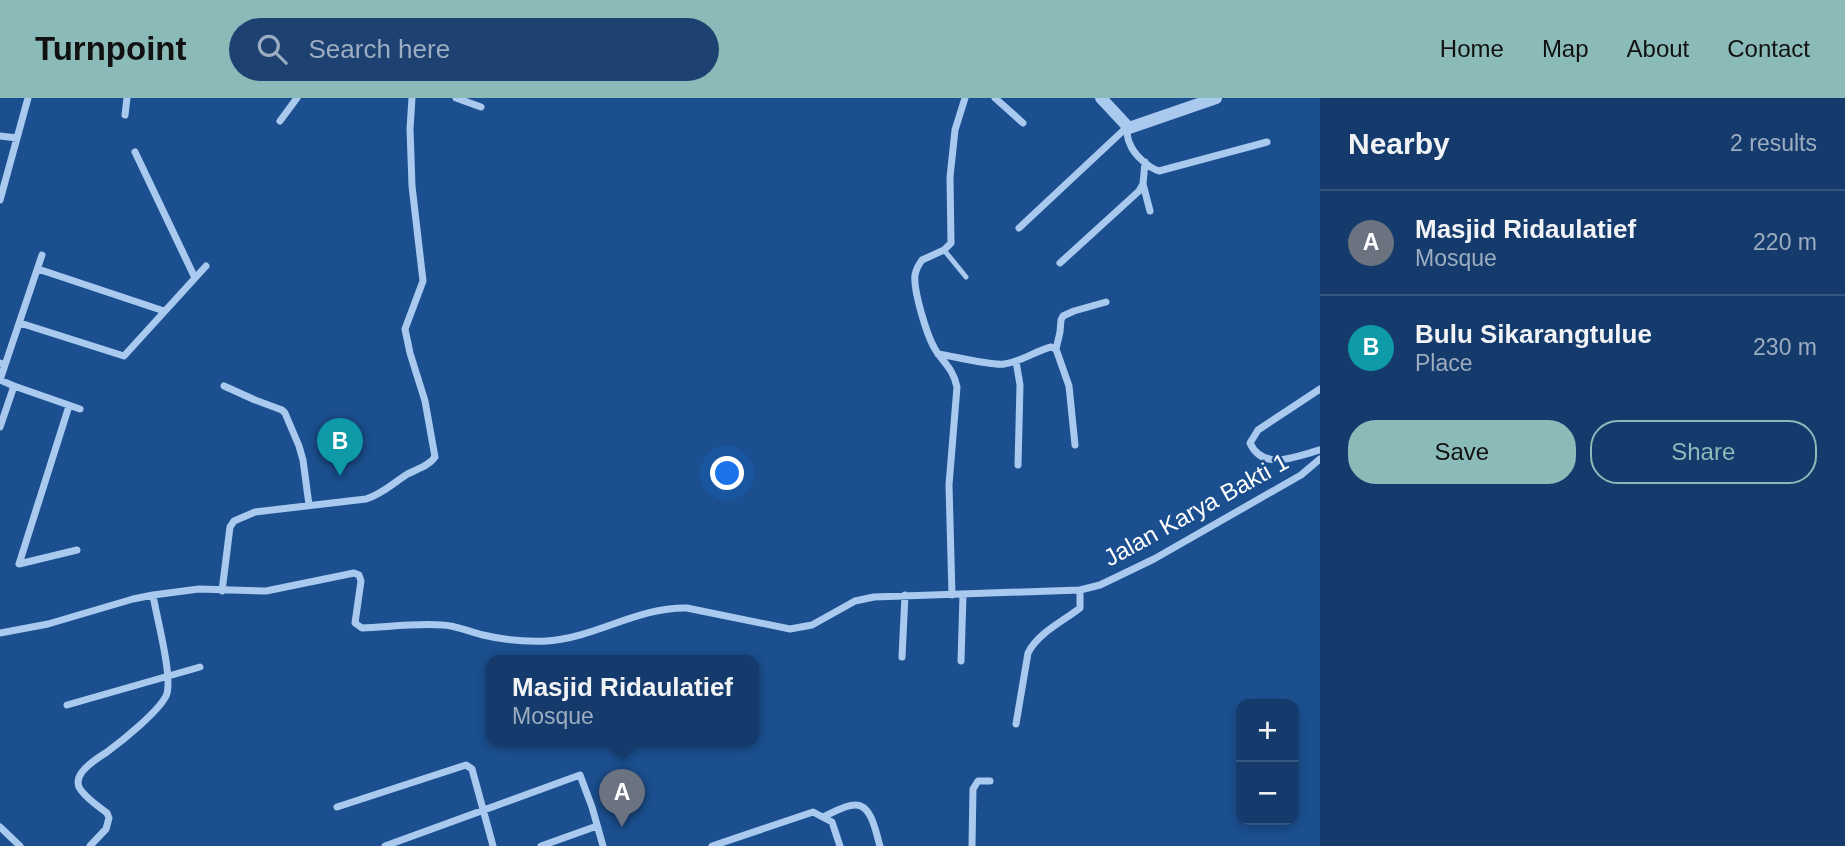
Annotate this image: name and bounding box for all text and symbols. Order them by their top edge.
search box [229,18,719,81]
text: Turnpoint [35,30,187,67]
icon: search [253,30,291,68]
text: Search here [309,34,450,64]
text: Home [1440,35,1504,62]
text: Map [1542,35,1589,62]
text: About [1627,35,1689,62]
text: Contact [1727,35,1810,62]
text: Nearby [1348,127,1450,160]
text: 2 results [1730,130,1817,156]
text: Masjid Ridaulatief [1415,214,1636,244]
text: A [1363,229,1379,255]
text: 220 m [1753,229,1817,255]
text: Mosque [1415,245,1497,271]
text: Bulu Sikarangtulue [1415,319,1652,349]
text: B [1363,334,1379,360]
text: 230 m [1753,334,1817,360]
text: Place [1415,350,1473,376]
pin: B [317,418,363,476]
button: Save [1348,420,1576,484]
button: Share [1590,420,1817,484]
street label: Jalan Karya Bakti 1 [1099,448,1293,571]
your location [710,456,744,490]
popup [486,655,759,746]
text: Masjid Ridaulatief [512,672,733,702]
map controls [1236,699,1299,825]
button: + [1236,699,1299,762]
text: Mosque [512,703,594,729]
button: − [1236,762,1299,825]
pin: A [599,769,645,827]

